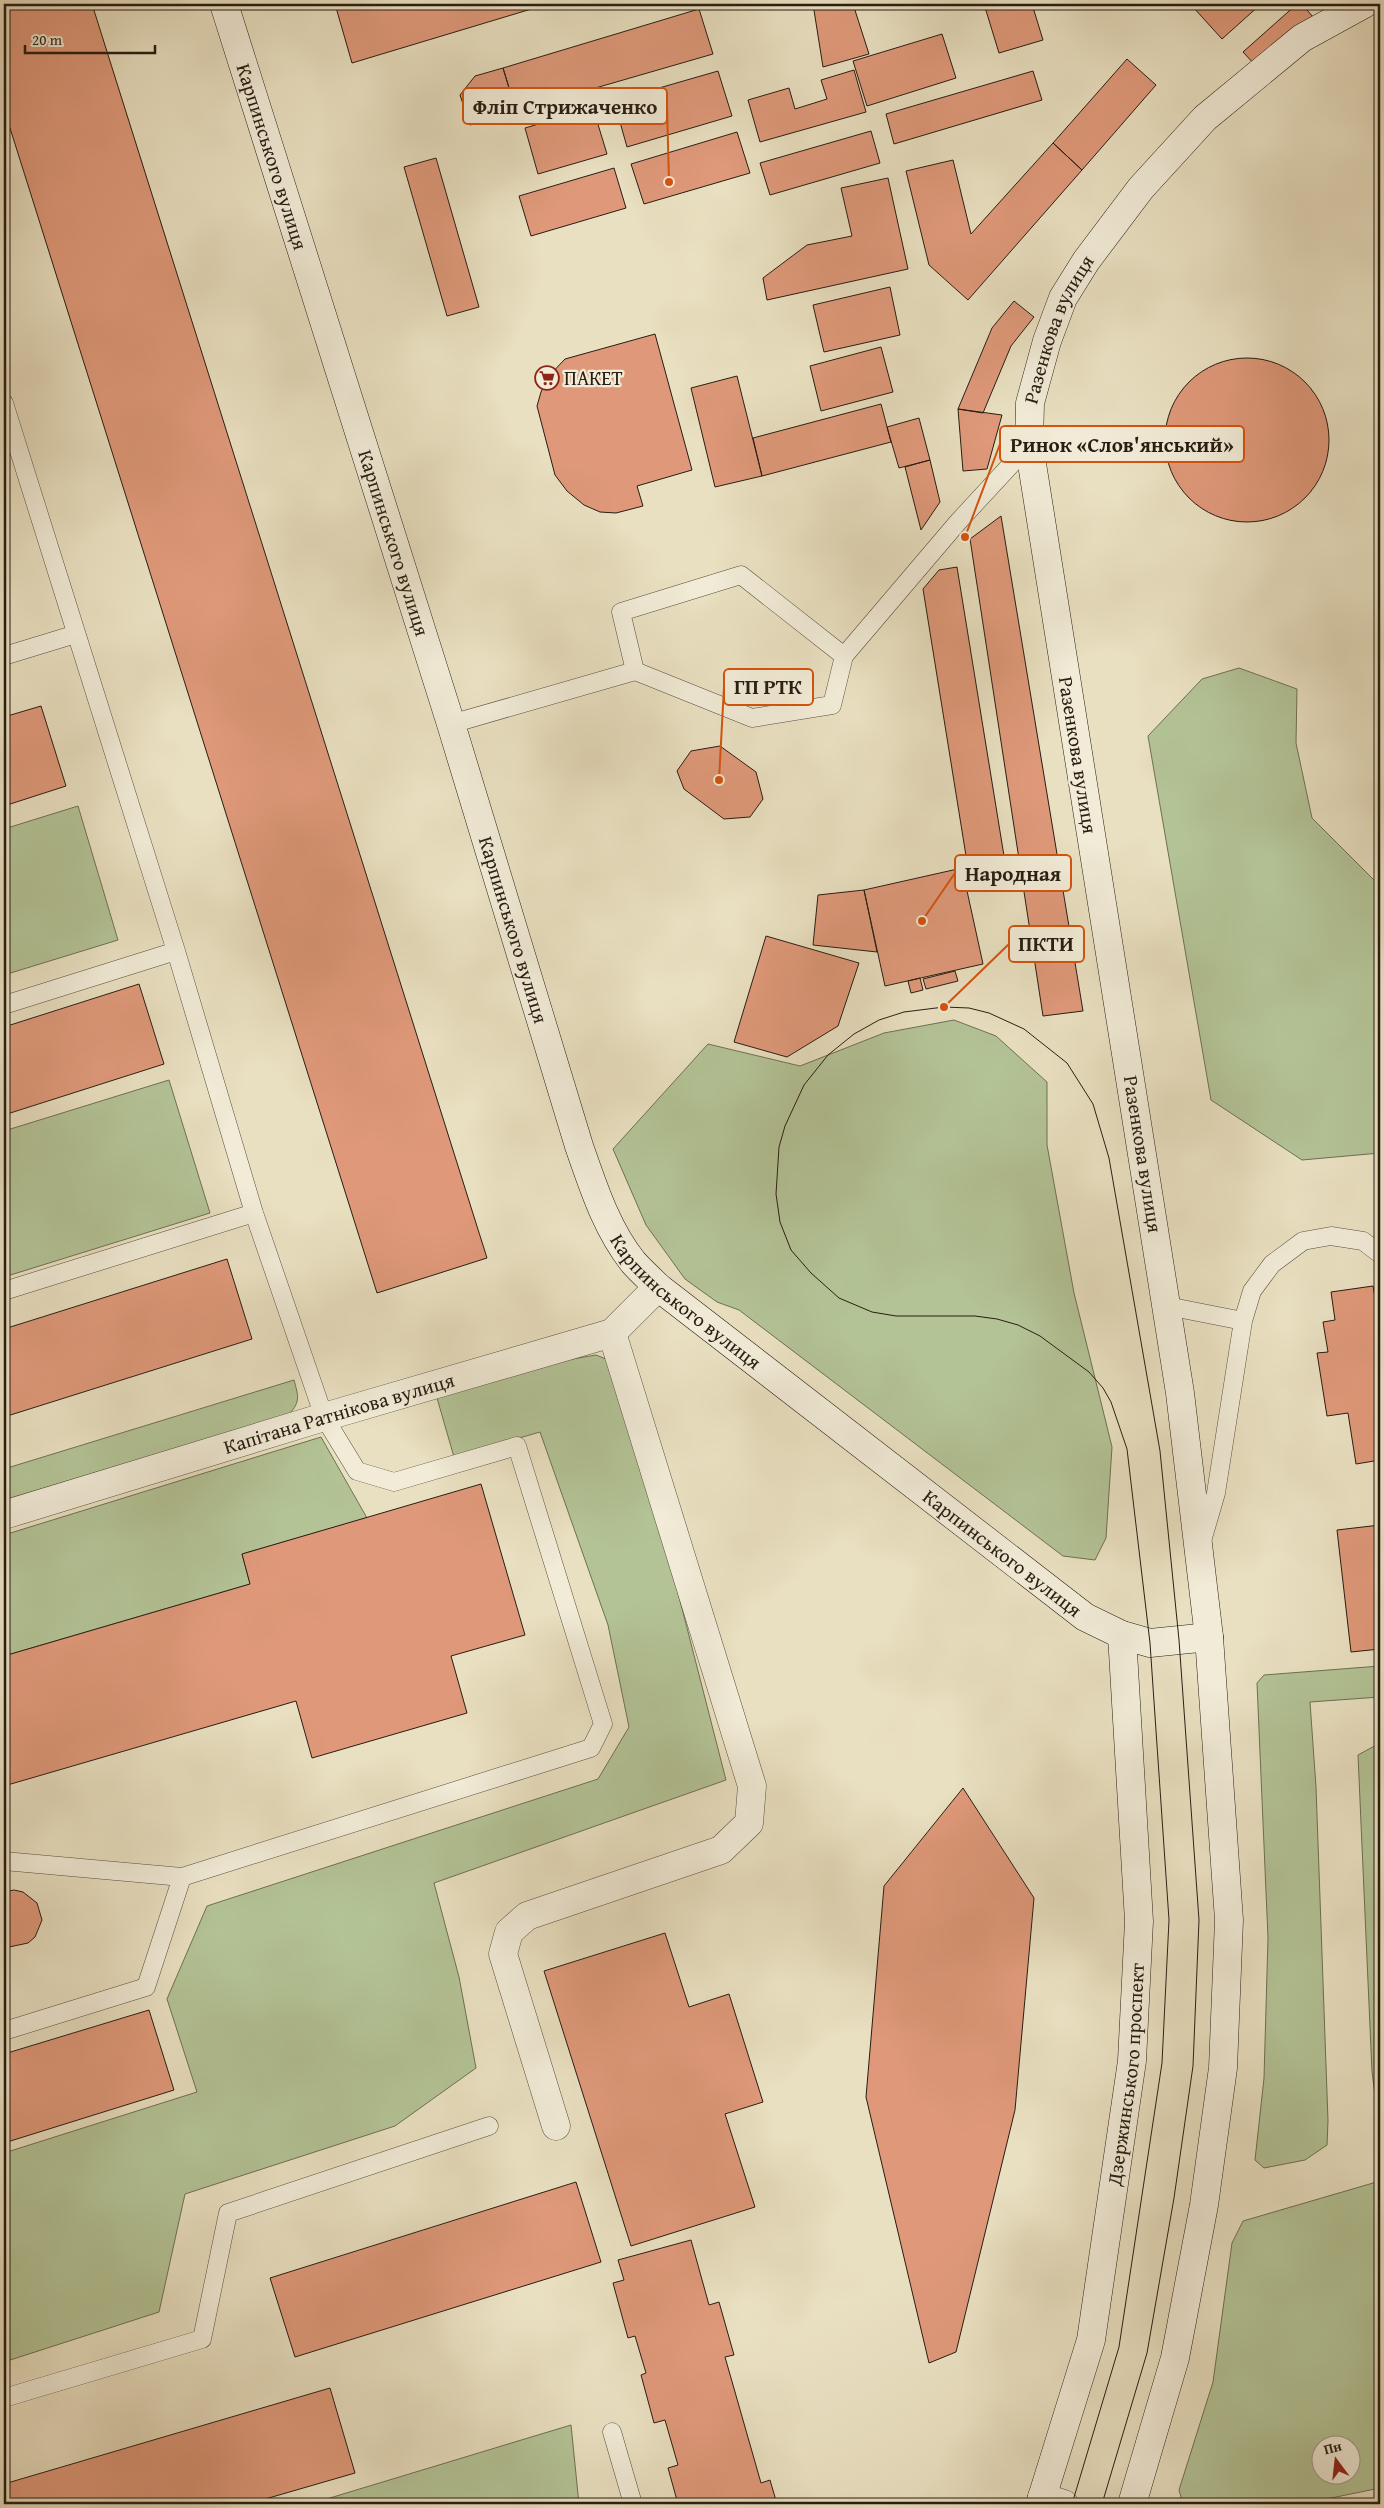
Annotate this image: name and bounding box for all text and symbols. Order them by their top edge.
scale bar [25,22,155,54]
text: 20 m [32,29,63,50]
street label: Карпинського вулиця [230,60,316,253]
callout: Фліп Стрижаченко [463,88,667,124]
text: Фліп Стрижаченко [473,91,657,122]
street label: Разенкова вулиця [1015,249,1100,407]
place label: ПАКЕТ [564,363,623,392]
supermarket icon: ПАКЕТ [534,365,560,391]
callout: Ринок «Слов'янський» [1000,426,1244,462]
text: Ринок «Слов'янський» [1010,429,1234,460]
street label: Карпинського вулиця [351,446,437,640]
callout: ГП РТК [724,669,813,705]
text: ГП РТК [734,671,802,702]
street label: Разенкова вулиця [1052,674,1105,836]
street label: Карпинського вулиця [472,833,556,1027]
callout: Народная [955,855,1071,891]
text: Народная [965,858,1061,889]
callout: ПКТИ [1009,926,1084,962]
text: ПКТИ [1018,928,1074,959]
street label: Разенкова вулиця [1117,1073,1170,1235]
street label: Карпинського вулиця [603,1228,768,1376]
street label: Капітана Ратнікова вулиця [220,1365,458,1461]
street label: Карпинського вулиця [917,1482,1088,1623]
street label: Дзержинського проспект [1099,1962,1151,2188]
text: Пн [1321,2435,1344,2459]
north arrow [1312,2436,1362,2486]

